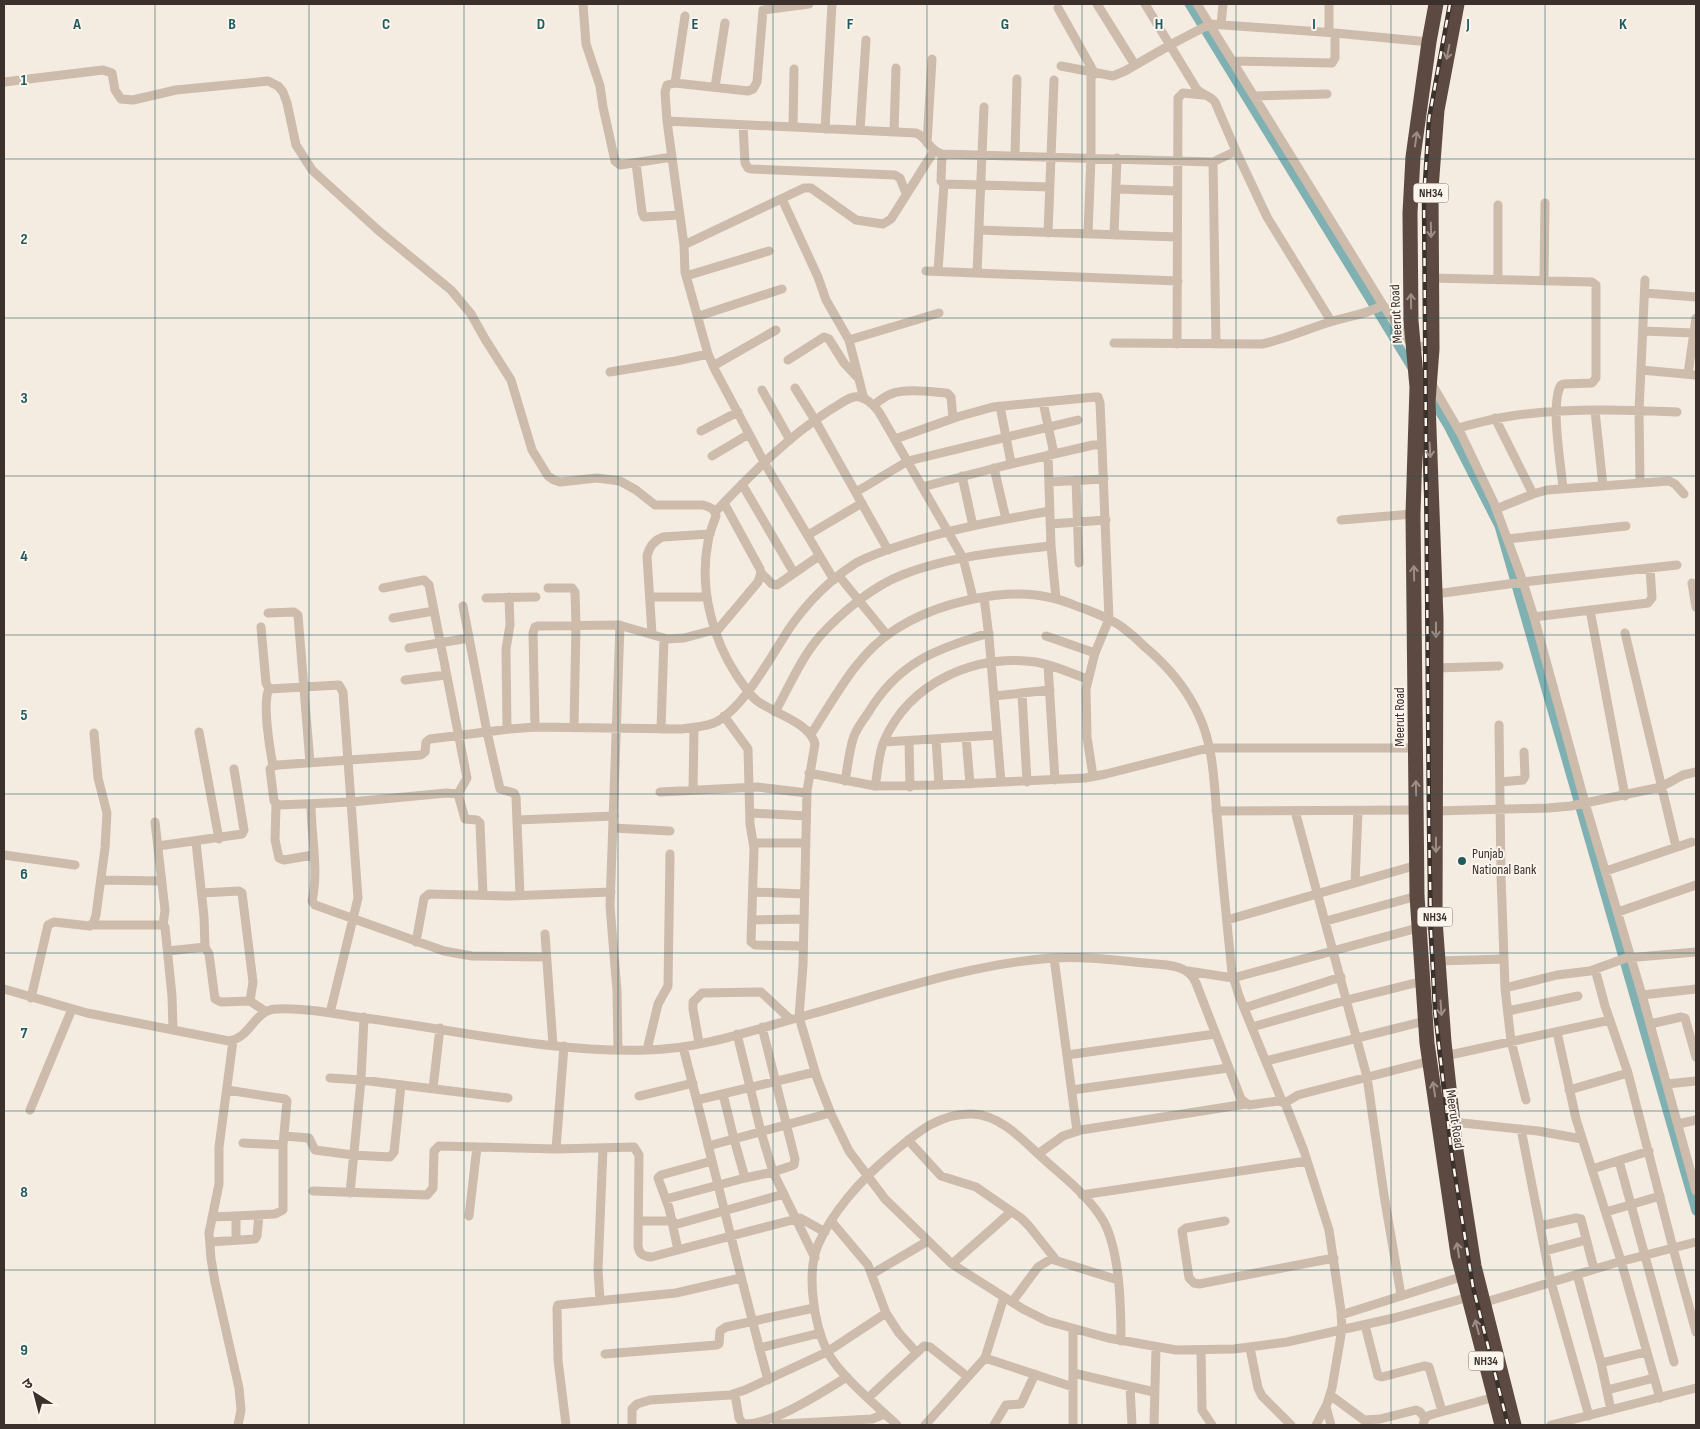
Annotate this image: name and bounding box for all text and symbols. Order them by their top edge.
text: A [72,15,81,34]
text: B [228,15,236,34]
text: C [382,15,390,34]
text: D [537,15,545,34]
text: E [692,15,699,34]
text: F [847,15,854,34]
text: G [1001,15,1009,34]
text: H [1155,15,1163,34]
text: I [1312,15,1316,34]
text: J [1465,15,1470,34]
text: K [1619,15,1627,34]
one-way arrow [1443,43,1452,59]
text: 1 [21,71,28,90]
one-way arrow [1411,131,1421,147]
road number: NH34 [1414,184,1448,202]
one-way arrow [1426,222,1436,238]
text: 2 [20,230,28,249]
street label: Meerut Road [1386,284,1406,344]
one-way arrow [1406,293,1416,310]
text: 3 [20,389,28,408]
one-way arrow [1425,442,1435,458]
text: 4 [20,547,28,566]
one-way arrow [1409,565,1419,581]
one-way arrow [1431,622,1441,638]
street label: Meerut Road [1391,687,1408,747]
text: 5 [20,706,28,725]
one-way arrow [1411,780,1421,796]
one-way arrow [1431,837,1441,853]
place label: Punjab National Bank [1472,845,1537,878]
marker: Punjab National Bank [1456,855,1468,867]
text: 6 [20,865,28,884]
road number: NH34 [1418,908,1452,926]
one-way arrow [1437,999,1446,1015]
text: 7 [21,1024,28,1043]
one-way arrow [1429,1082,1439,1098]
street label: Meerut Road [1442,1088,1468,1150]
text: 8 [20,1183,28,1202]
one-way arrow [1452,1242,1462,1258]
one-way arrow [1472,1320,1481,1336]
text: 9 [20,1341,28,1360]
road number: NH34 [1468,1352,1504,1370]
north arrow [10,1369,60,1419]
text: उ [19,1374,37,1393]

